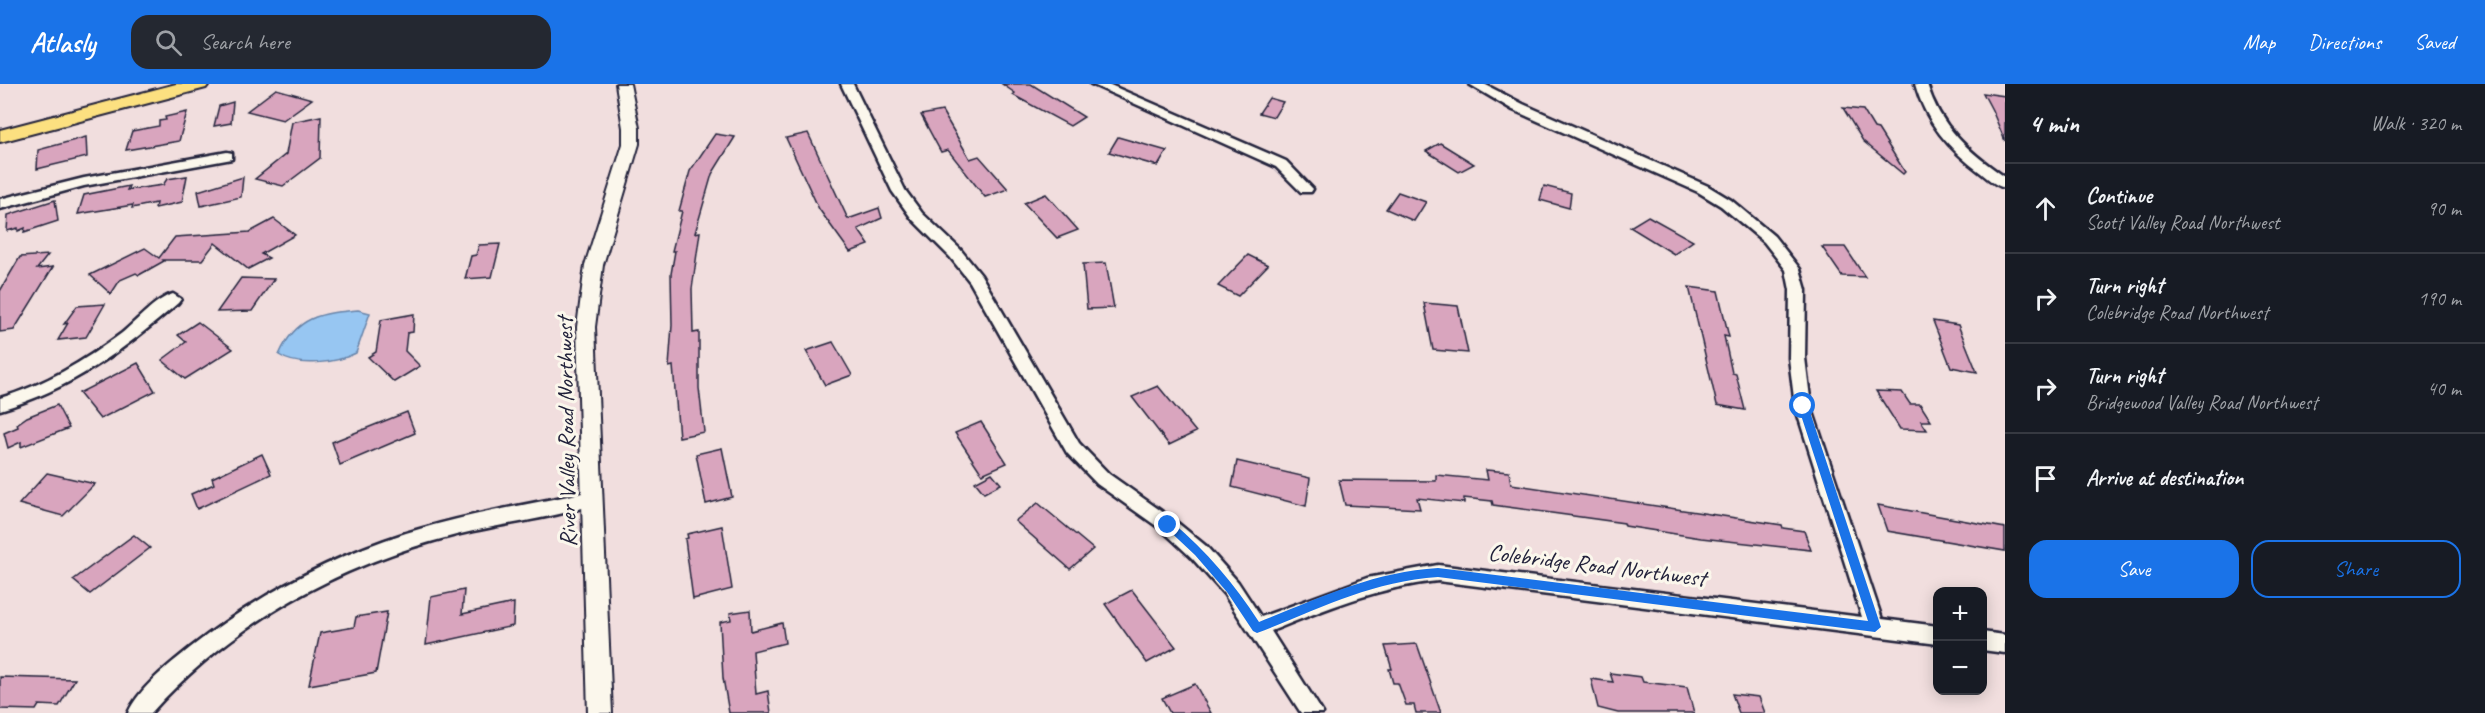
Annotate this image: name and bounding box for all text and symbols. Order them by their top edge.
search box [131,15,551,69]
text: Atlasly [30,25,95,60]
icon: search [152,26,185,59]
text: Search here [200,28,290,56]
text: Map [2243,29,2275,55]
text: Directions [2308,29,2381,55]
text: Saved [2414,29,2455,55]
text: 4 min [2029,107,2079,140]
text: Walk · 320 m [2371,111,2461,136]
text: Continue [2086,182,2152,210]
icon: ahead [2029,192,2062,225]
text: 90 m [2427,196,2461,221]
text: Scott Valley Road Northwest [2086,210,2280,235]
text: Turn right [2086,272,2163,300]
icon: right [2029,282,2062,315]
text: 190 m [2418,286,2461,311]
text: Colebridge Road Northwest [2086,300,2268,325]
street label: River Valley Road Northwest [549,313,583,547]
text: Turn right [2086,362,2163,390]
icon: right [2029,372,2062,405]
text: 40 m [2427,376,2461,401]
text: Bridgewood Valley Road Northwest [2086,390,2318,415]
route start [1789,392,1815,418]
icon: arrive [2029,462,2062,495]
text: Arrive at destination [2086,464,2243,492]
route end [1154,511,1180,537]
street label: Colebridge Road Northwest [1487,537,1710,594]
button: Save [2029,540,2239,598]
button: Share [2251,540,2461,598]
map controls [1933,587,1987,695]
button: + [1933,587,1987,641]
button: − [1933,641,1987,695]

